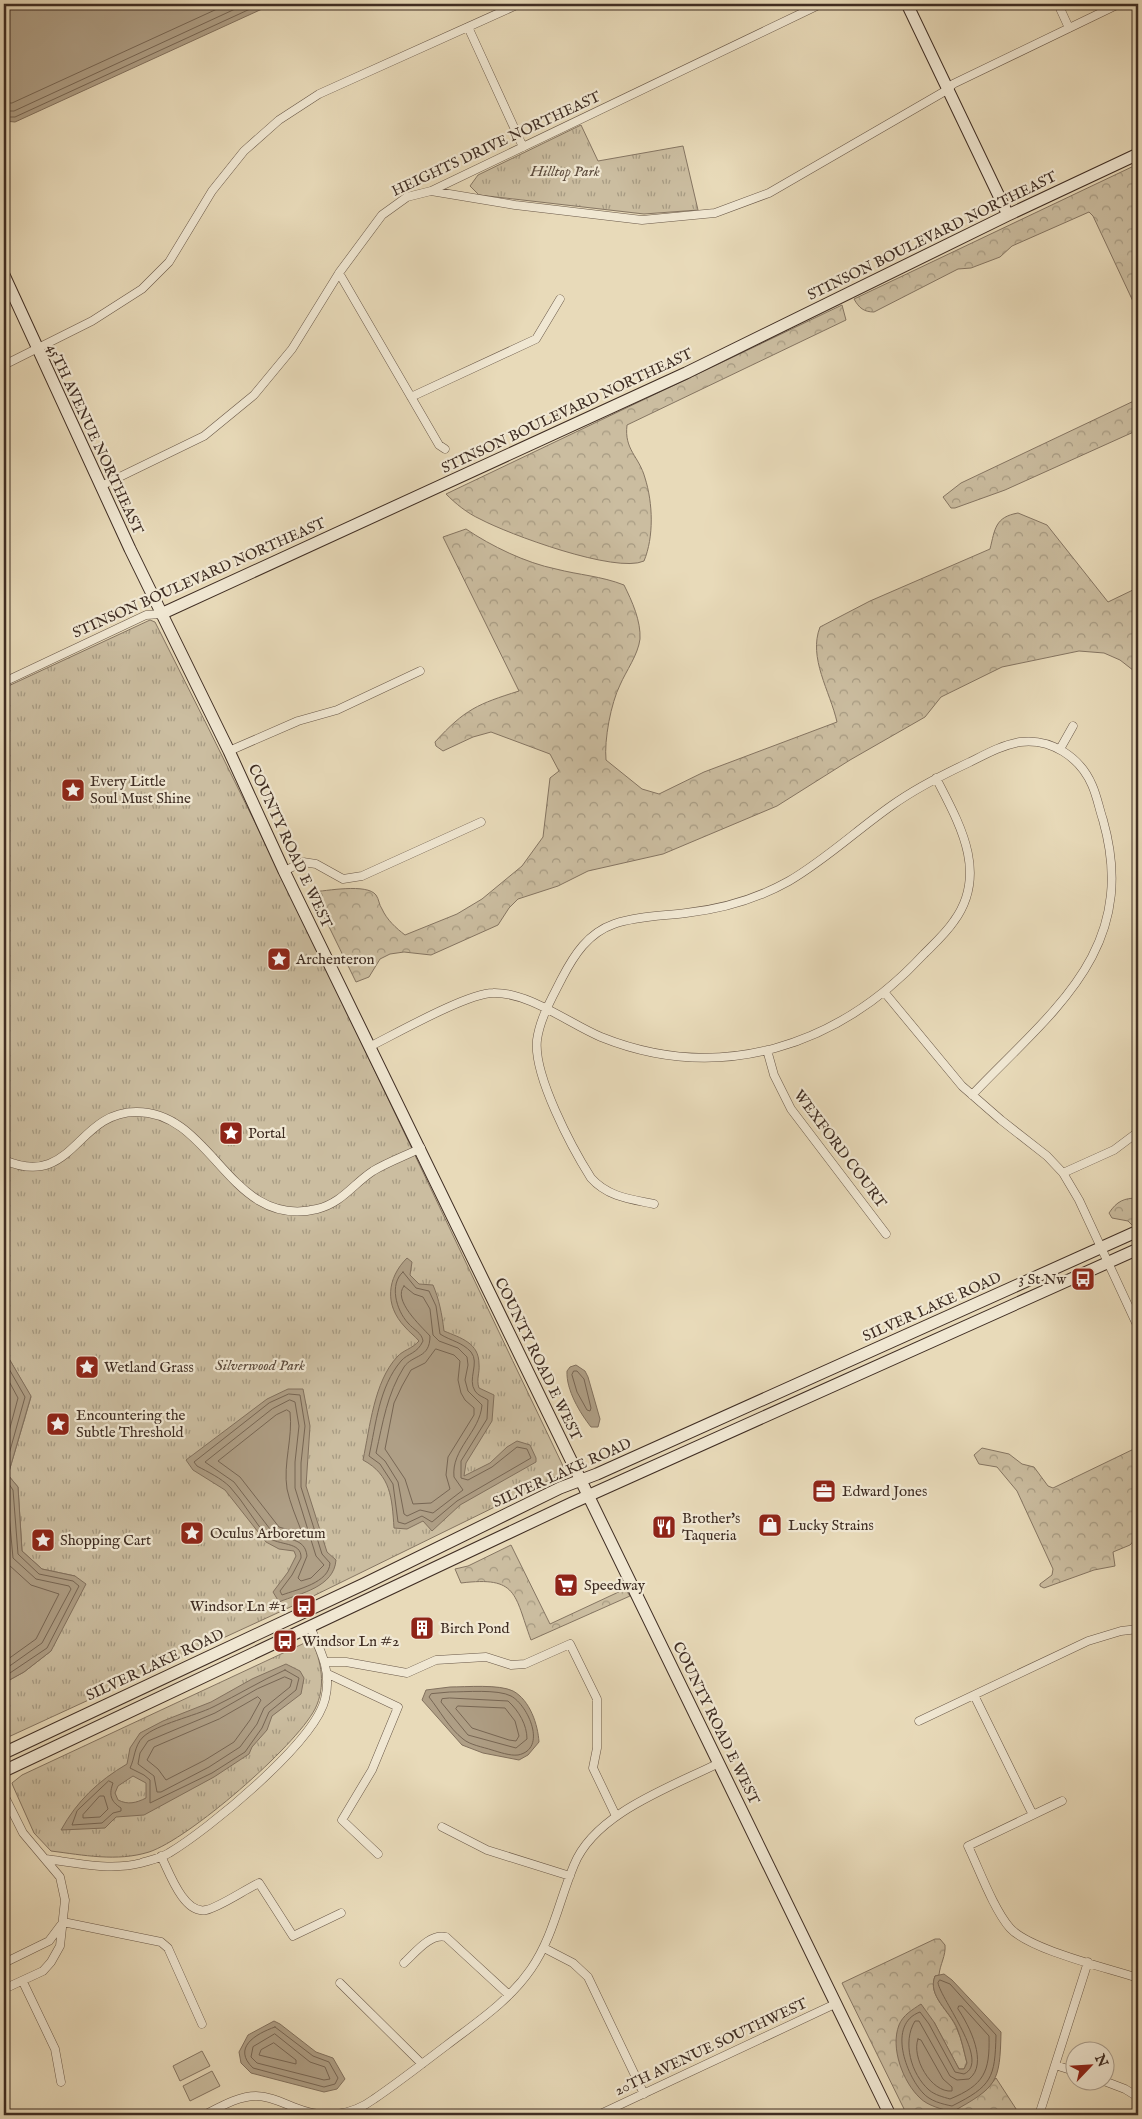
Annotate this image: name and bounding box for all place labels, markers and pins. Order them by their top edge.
place label: Every Little Soul Must Shine [90,772,191,808]
place icon: Every Little Soul Must Shine [60,777,86,803]
place icon: Archenteron [266,946,292,972]
place label: Archenteron [295,950,374,969]
place icon: Portal [218,1120,244,1146]
place label: Portal [248,1124,287,1143]
bus stop icon: 3 St Nw [1070,1266,1096,1292]
place label: 3 St Nw [1019,1270,1067,1289]
place icon: Wetland Grass [74,1354,100,1380]
place label: Wetland Grass [104,1358,194,1377]
place label: Encountering the Subtle Threshold [76,1406,186,1442]
place icon: Encountering the Subtle Threshold [45,1411,71,1437]
office icon: Edward Jones [811,1478,837,1504]
place label: Edward Jones [842,1482,927,1501]
place label: Brother's Taqueria [682,1509,740,1545]
shop icon: Lucky Strains [757,1512,783,1538]
restaurant icon: Brother's Taqueria [651,1514,677,1540]
place label: Lucky Strains [788,1516,874,1535]
place icon: Oculus Arboretum [179,1520,205,1546]
place label: Oculus Arboretum [210,1524,326,1543]
place icon: Shopping Cart [30,1527,56,1553]
place label: Shopping Cart [60,1531,151,1550]
supermarket icon: Speedway [553,1572,579,1598]
place label: Speedway [584,1576,646,1595]
bus stop icon: Windsor Ln #1 [291,1593,317,1619]
place label: Windsor Ln #1 [190,1597,286,1616]
building icon: Birch Pond [409,1615,435,1641]
place label: Birch Pond [440,1619,511,1638]
bus stop icon: Windsor Ln #2 [272,1628,298,1654]
place label: Windsor Ln #2 [302,1632,399,1651]

